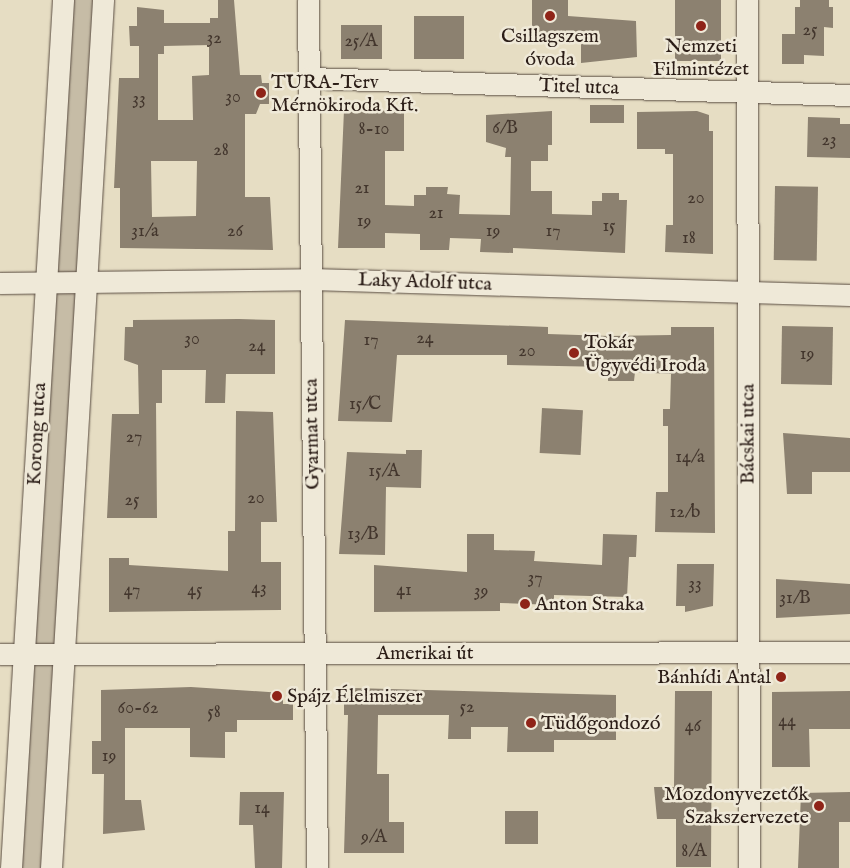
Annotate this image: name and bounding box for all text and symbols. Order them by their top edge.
marker: Csillagszem óvoda [544,10,556,22]
marker: Nemzeti Filmintézet [695,20,707,32]
house number: 25 [803,20,817,42]
place label: Csillagszem óvoda [501,24,599,71]
house number: 32 [206,28,222,50]
house number: 25/A [344,31,378,53]
place label: Nemzeti Filmintézet [653,34,749,81]
place label: TURA-Terv Mérnökiroda Kft. [271,70,418,117]
street label: Titel utca [539,74,619,100]
house number: 30 [225,87,241,109]
marker: TURA-Terv Mérnökiroda Kft. [255,87,267,99]
house number: 33 [132,89,146,111]
house number: 6/B [492,118,518,140]
house number: 8-10 [359,119,389,141]
house number: 23 [821,130,837,152]
house number: 28 [213,140,229,162]
house number: 21 [354,178,370,200]
house number: 20 [687,188,705,210]
house number: 21 [428,203,444,225]
house number: 19 [357,211,371,233]
house number: 15 [602,216,616,238]
house number: 31/a [131,221,159,243]
house number: 26 [227,221,243,243]
house number: 19 [486,221,500,243]
house number: 17 [545,221,561,243]
house number: 18 [682,228,696,250]
street label: Laky Adolf utca [358,268,492,296]
house number: 24 [416,328,434,350]
house number: 30 [184,329,200,351]
house number: 17 [363,330,379,352]
place label: Tokár Ügyvédi Iroda [584,330,706,377]
house number: 24 [248,336,266,358]
house number: 20 [518,341,536,363]
house number: 19 [800,344,814,366]
marker: Tokár Ügyvédi Iroda [568,347,580,359]
street label: Gyarmat utca [299,378,325,490]
street label: Korong utca [22,382,52,486]
street label: Bácskai utca [736,383,760,485]
house number: 15/C [349,394,381,416]
house number: 27 [126,427,142,449]
house number: 14/a [675,447,705,469]
house number: 15/A [368,461,400,483]
house number: 20 [247,488,265,510]
house number: 25 [125,490,139,512]
house number: 12/b [670,502,700,524]
house number: 13/B [347,524,379,546]
house number: 37 [527,568,543,590]
house number: 33 [688,574,702,596]
house number: 43 [251,578,267,600]
house number: 47 [124,580,140,602]
house number: 45 [187,580,203,602]
house number: 41 [396,580,412,602]
house number: 39 [474,581,488,603]
house number: 31/B [779,588,811,610]
place label: Anton Straka [535,592,644,616]
marker: Anton Straka [519,598,531,610]
street label: Amerikai út [376,641,474,665]
place label: Bánhídi Antal [657,665,771,689]
marker: Bánhídi Antal [775,671,787,683]
place label: Spájz Élelmiszer [287,684,423,708]
marker: Spájz Élelmiszer [271,690,283,702]
house number: 52 [460,697,474,719]
house number: 60-62 [118,698,158,720]
house number: 58 [207,702,221,724]
place label: Tüdőgondozó [541,711,661,735]
house number: 44 [778,711,796,733]
house number: 46 [685,716,701,738]
marker: Tüdőgondozó [525,717,537,729]
house number: 19 [102,746,116,768]
place label: Mozdonyvezetők Szakszervezete [664,782,809,829]
house number: 14 [254,798,270,820]
marker: Mozdonyvezetők Szakszervezete [813,800,825,812]
house number: 9/A [361,827,387,849]
house number: 8/A [681,841,707,863]

